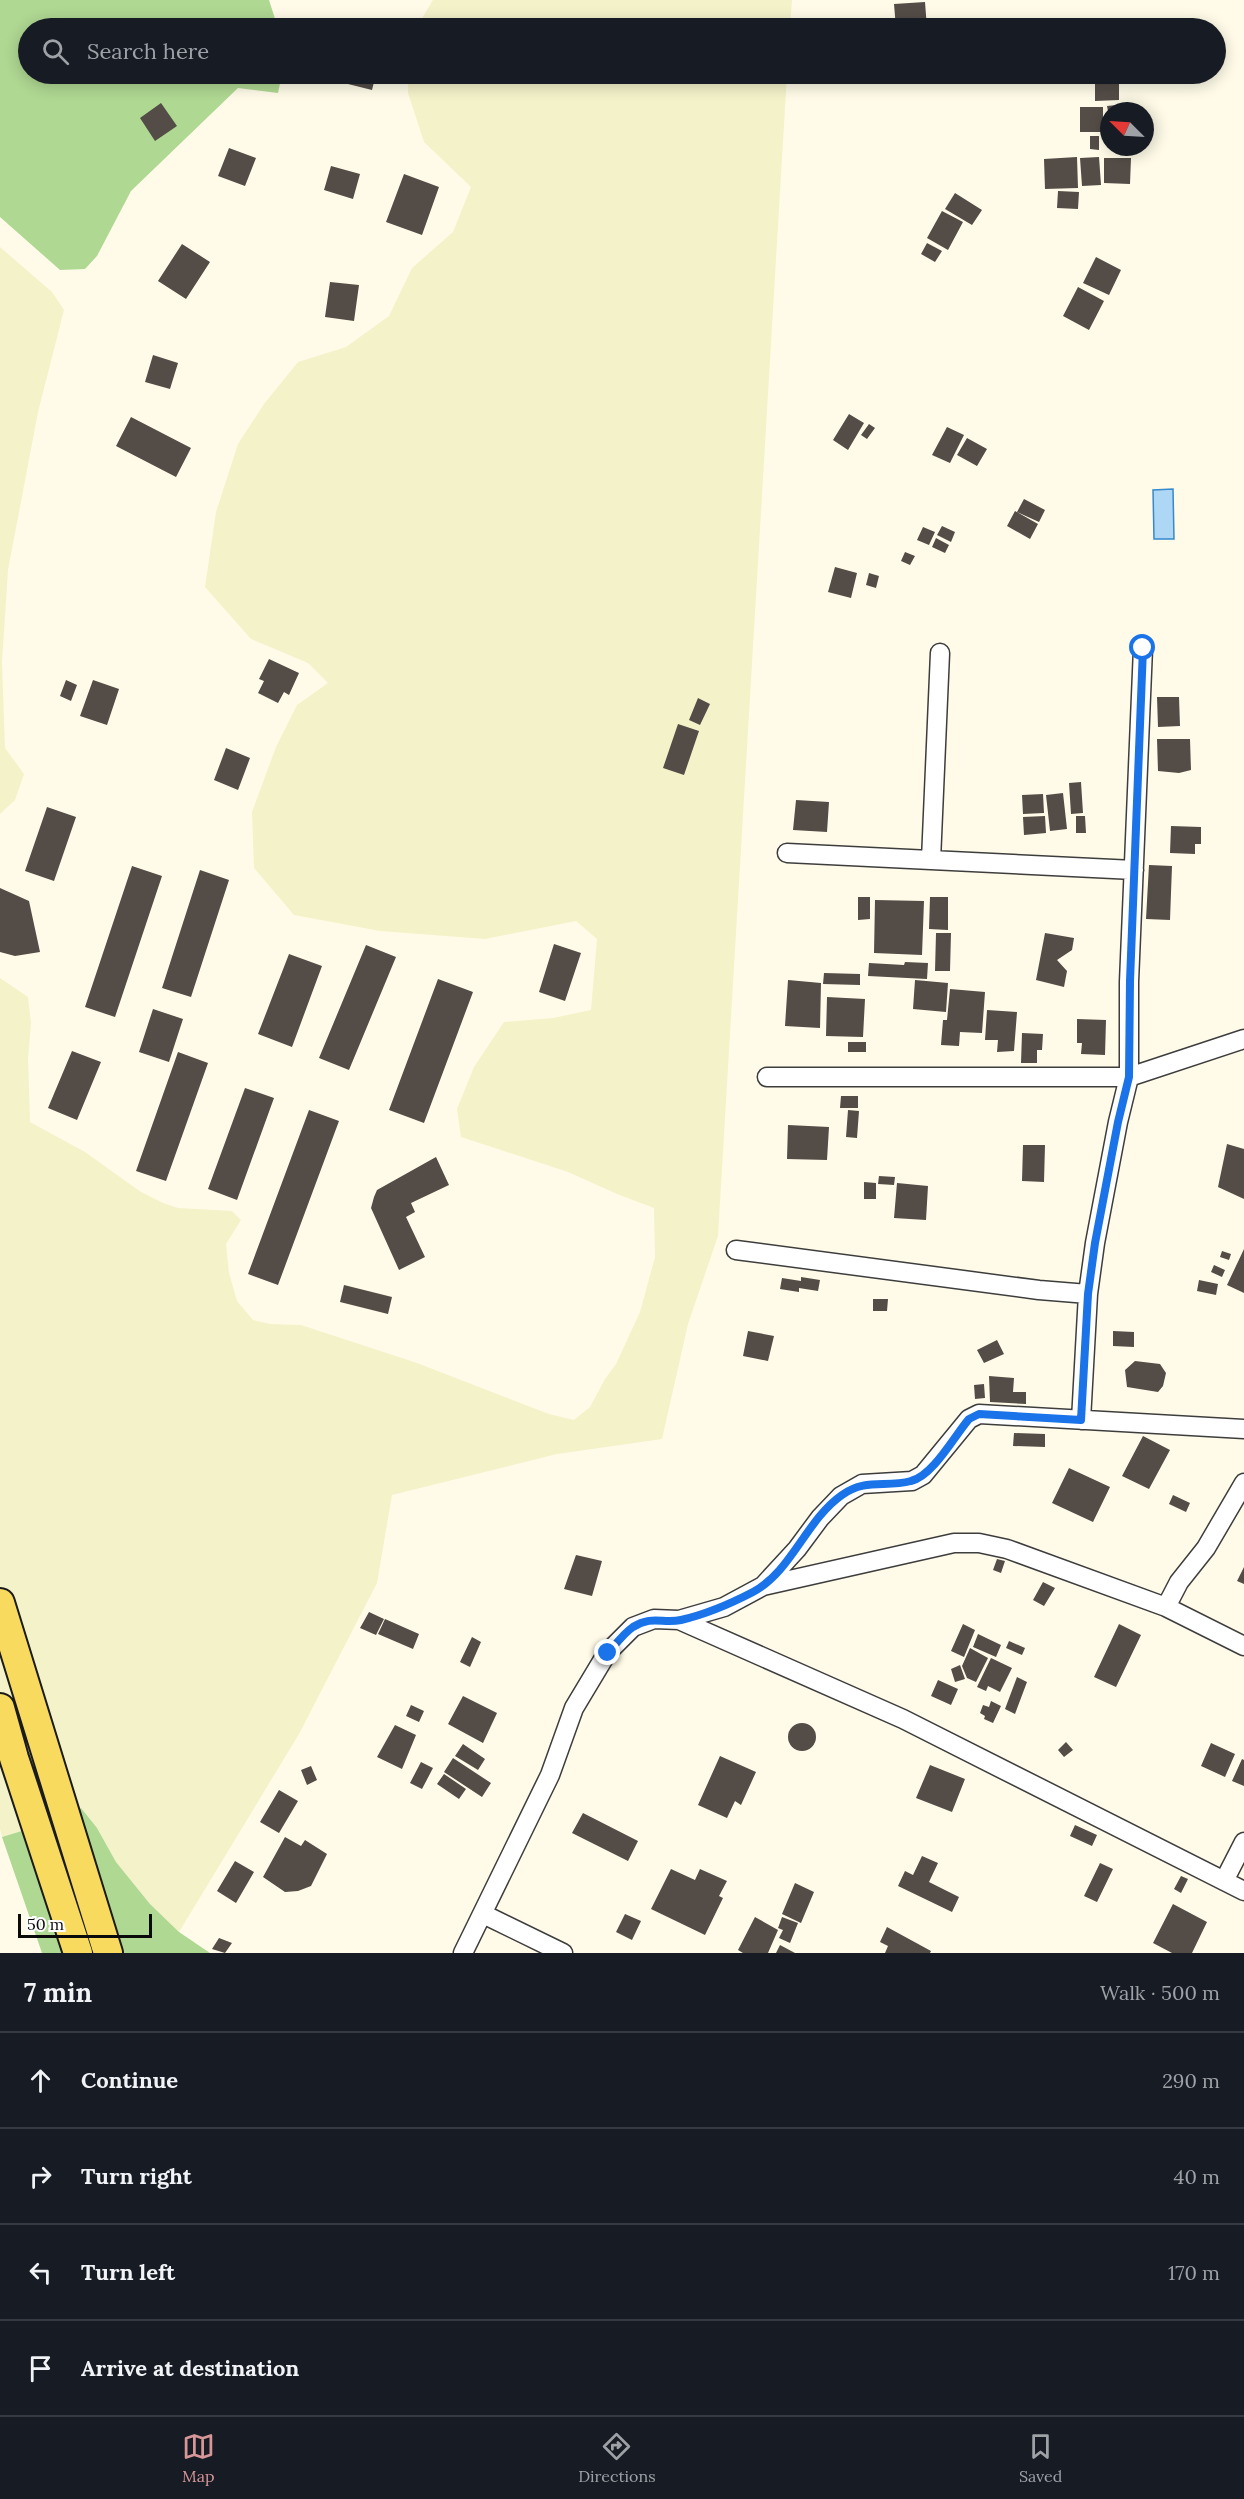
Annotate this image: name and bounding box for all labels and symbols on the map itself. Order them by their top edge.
north arrow [1100,102,1154,156]
route start [1129,634,1155,660]
route end [594,1639,620,1665]
scale bar [18,1911,152,1938]

